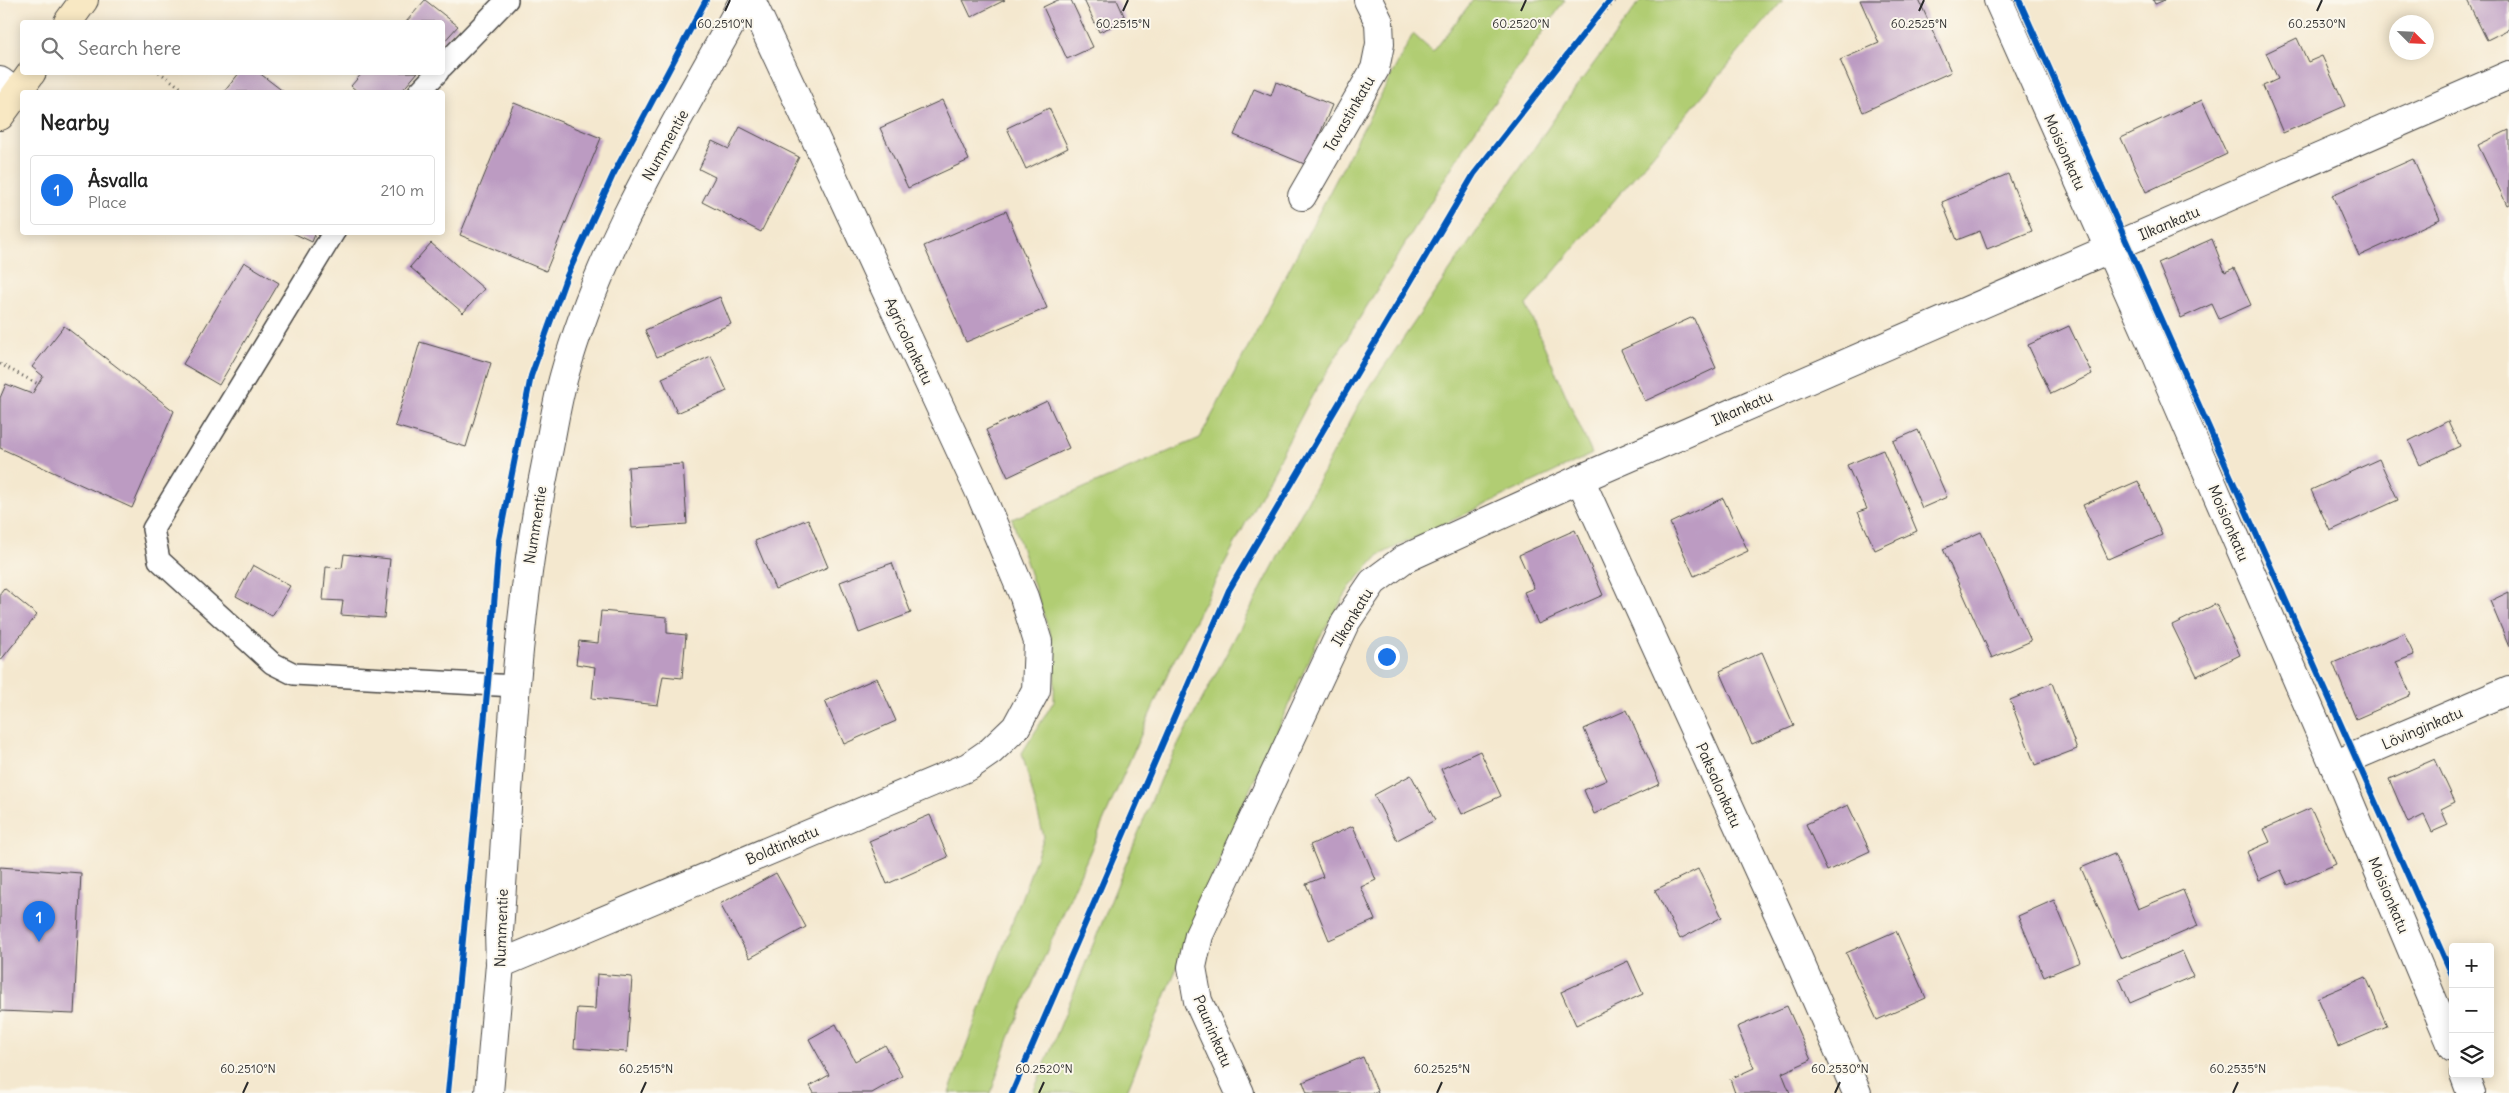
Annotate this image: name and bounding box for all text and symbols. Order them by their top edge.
north arrow [2389,15,2434,60]
text: 60.2510°N [697,16,753,31]
text: 60.2515°N [1096,16,1150,31]
text: 60.2520°N [1492,16,1550,31]
text: 60.2525°N [1891,16,1947,31]
text: 60.2530°N [2288,16,2346,31]
search box [20,20,445,75]
icon: search [38,34,66,62]
text: Search here [78,36,181,60]
street label: Tavastinkatu [1320,72,1379,156]
street label: Nummentie [638,106,692,184]
text: Nearby [40,109,110,136]
street label: Moisionkatu [2040,111,2090,193]
text: Åsvalla [88,168,148,192]
text: 1 [54,180,60,200]
text: 210 m [381,180,424,200]
text: Place [88,192,127,212]
street label: Ilkankatu [2136,202,2203,244]
street label: Agricolankatu [881,294,938,388]
street label: Ilkankatu [1709,386,1776,430]
street label: Moisionkatu [2204,482,2254,564]
street label: Nummentie [519,485,551,565]
street label: Ilkankatu [1327,584,1377,650]
your location [1374,644,1400,670]
street label: Lövinginkatu [2379,702,2466,754]
street label: Paksalonkatu [1692,740,1746,830]
street label: Boldtinkatu [743,821,822,869]
street label: Moisionkatu [2364,854,2414,936]
street label: Nummentie [490,888,512,968]
pin: 1 [23,901,55,942]
map controls [2449,943,2494,1078]
button: + [2449,943,2494,988]
button: − [2449,988,2494,1033]
street label: Pauninkatu [1189,992,1237,1070]
button: layers [2449,1033,2494,1078]
text: 60.2510°N [220,1061,276,1076]
text: 60.2515°N [619,1061,673,1076]
text: 60.2520°N [1015,1061,1073,1076]
text: 60.2525°N [1414,1061,1470,1076]
text: 60.2530°N [1811,1061,1869,1076]
text: 60.2535°N [2210,1061,2266,1076]

